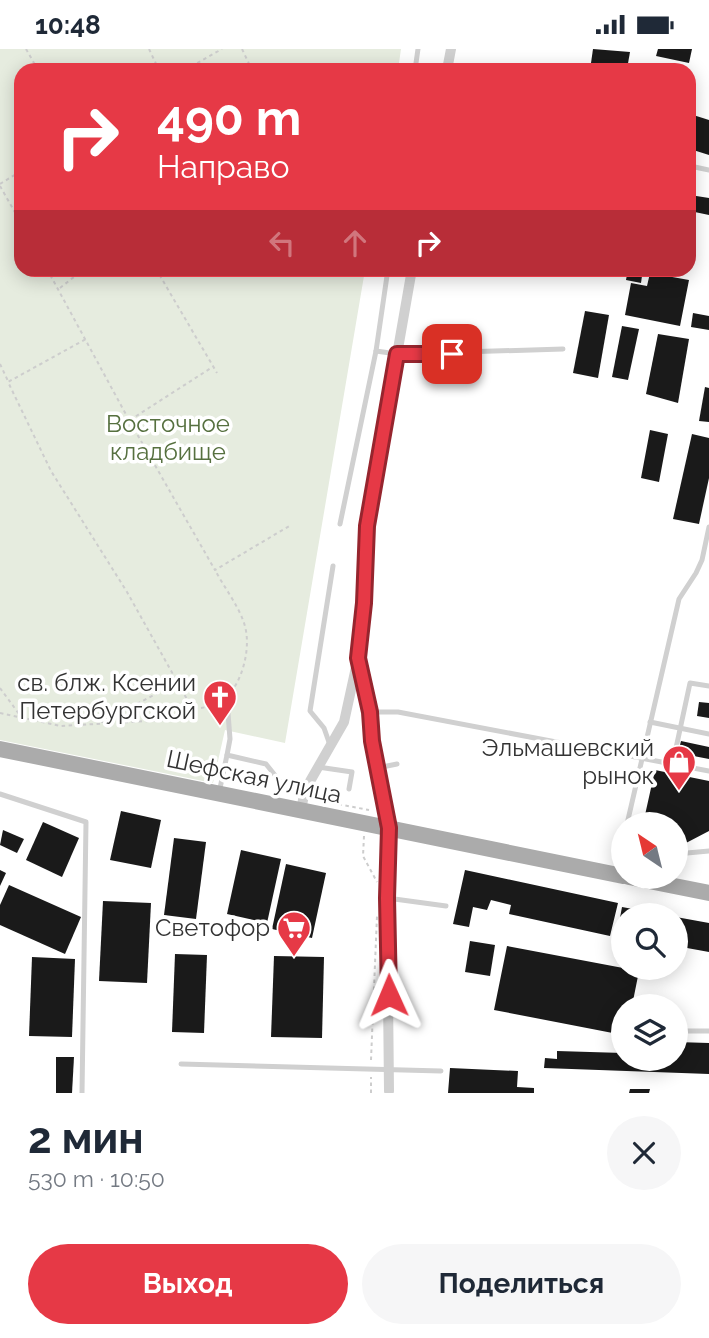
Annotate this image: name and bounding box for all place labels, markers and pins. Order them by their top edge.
pin [422,324,482,384]
place label: св. блж. Ксении Петербургской [17,668,196,725]
church icon: св. блж. Ксении Петербургской [201,678,239,727]
place label: Эльмашевский рынок [481,733,654,790]
shop icon: Эльмашевский рынок [660,743,698,792]
supermarket icon: Светофор [275,909,313,958]
place label: Светофор [155,913,270,942]

